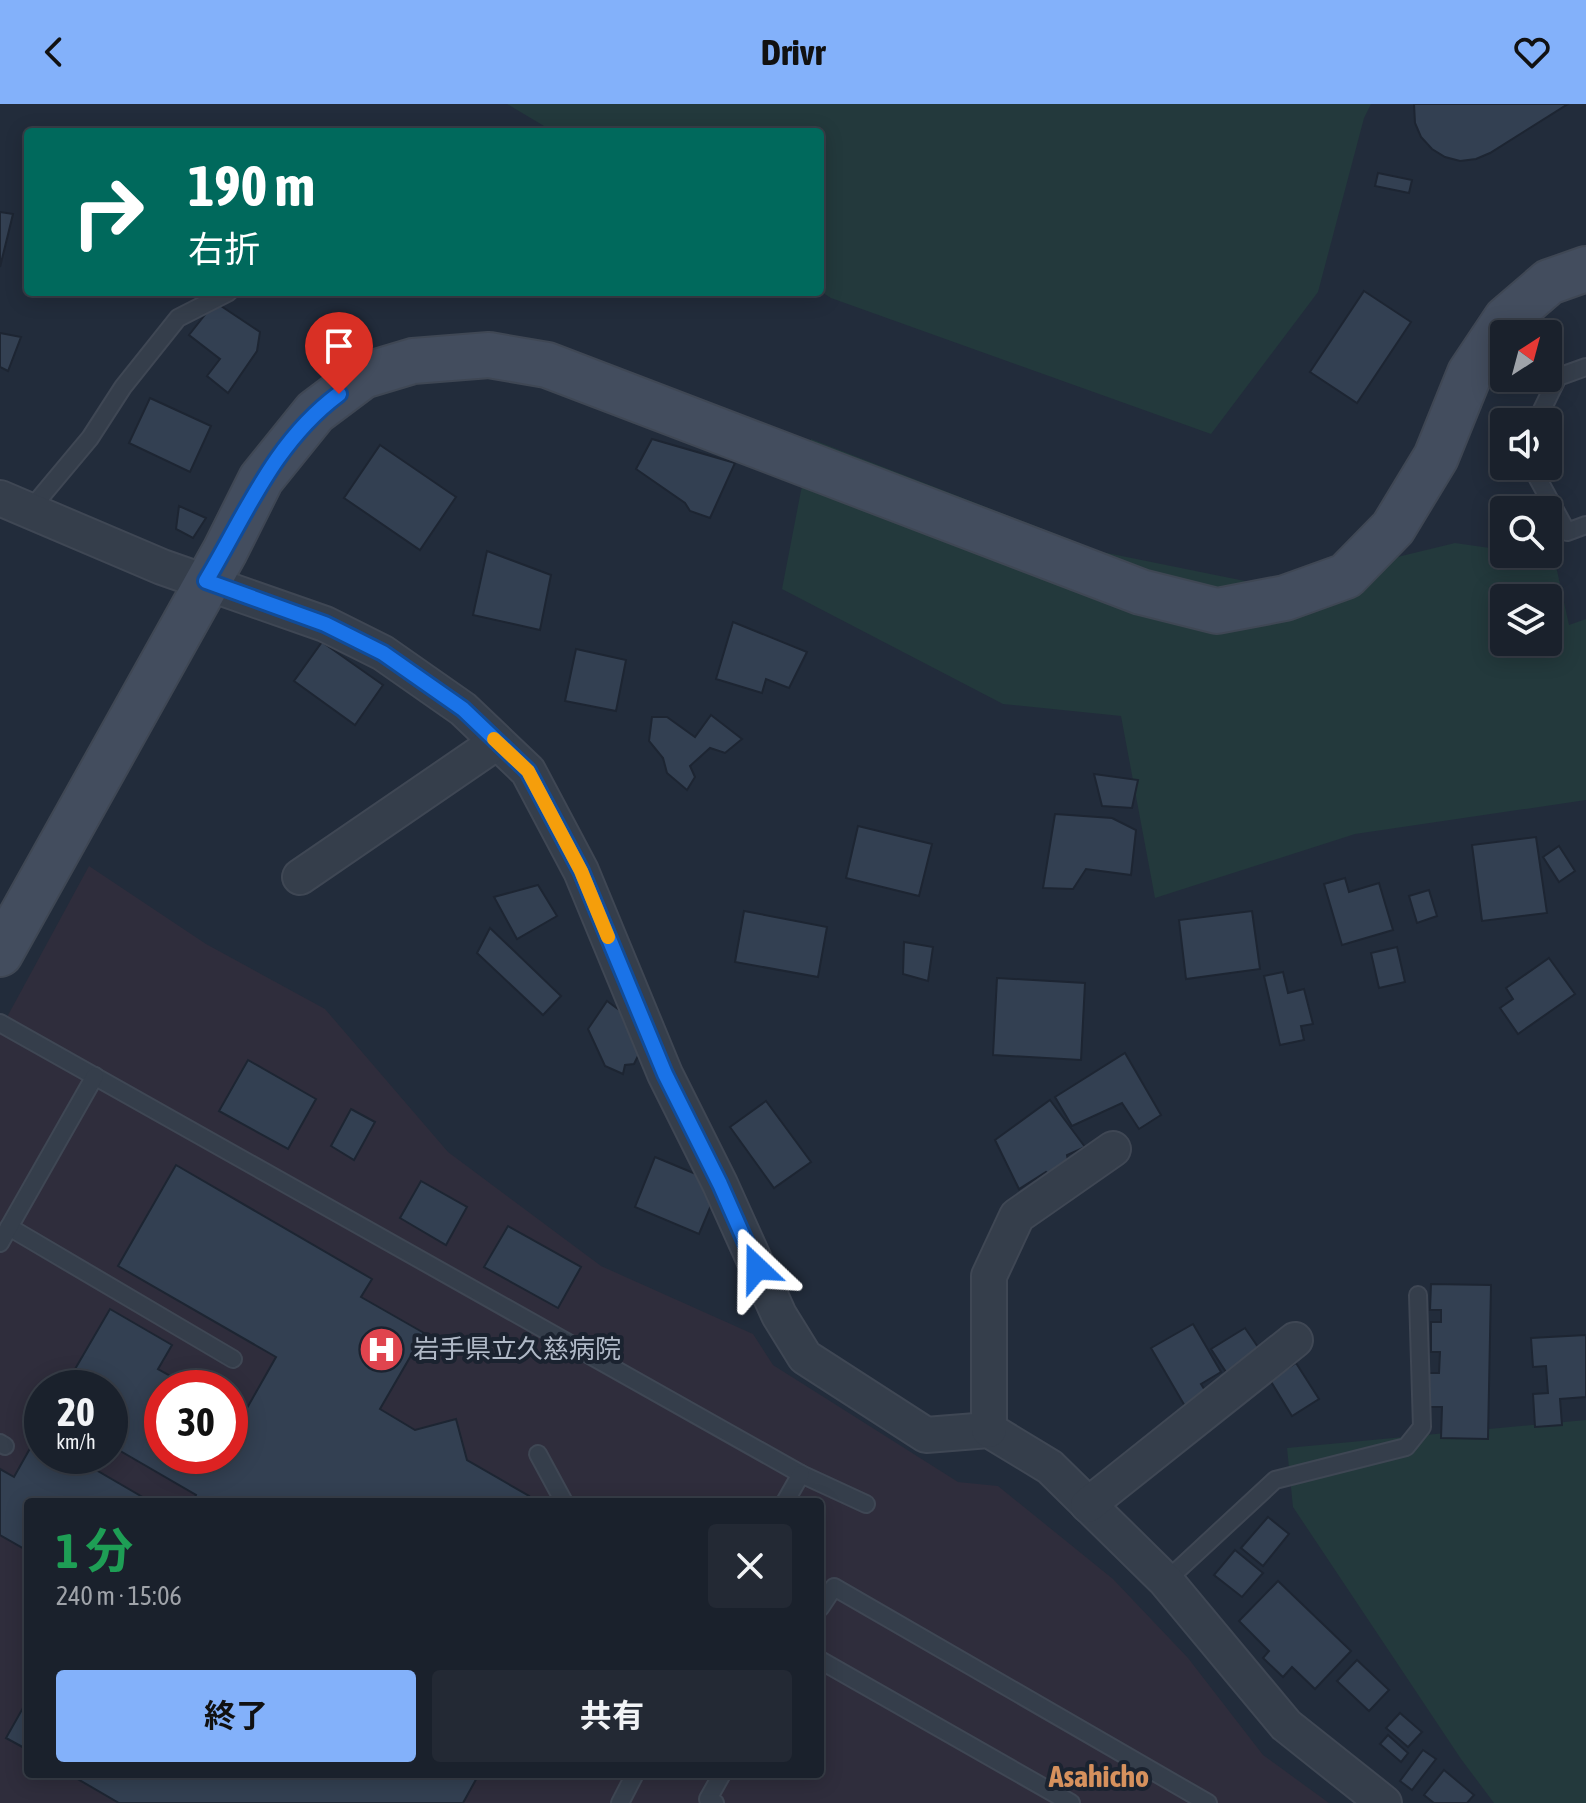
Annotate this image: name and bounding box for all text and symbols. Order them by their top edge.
icon: back [32,30,76,74]
icon: heart [1510,30,1554,74]
text: Drivr [761,31,825,73]
text: 190 m [188,154,315,218]
icon: right [56,160,160,264]
text: 右折 [188,228,260,270]
pin [305,312,373,394]
north arrow [1490,320,1562,392]
map controls [1490,320,1562,656]
icon: arrive [317,324,361,368]
button: sound [1490,408,1562,480]
button: search [1490,496,1562,568]
button: layers [1490,584,1562,656]
position arrow [715,1226,799,1310]
hospital icon: 岩手県立久慈病院 [358,1325,406,1373]
place label: 岩手県立久慈病院 [413,1334,621,1364]
speed limit sign: 30 [144,1370,248,1474]
text: 20 [57,1389,95,1434]
text: km/h [56,1430,96,1453]
text: 1 分 [56,1523,133,1578]
button: close [708,1524,792,1608]
text: 240 m · 15:06 [56,1581,182,1611]
button: 終了 [56,1670,416,1762]
button: 共有 [432,1670,792,1762]
district label: Asahicho [1048,1759,1149,1793]

